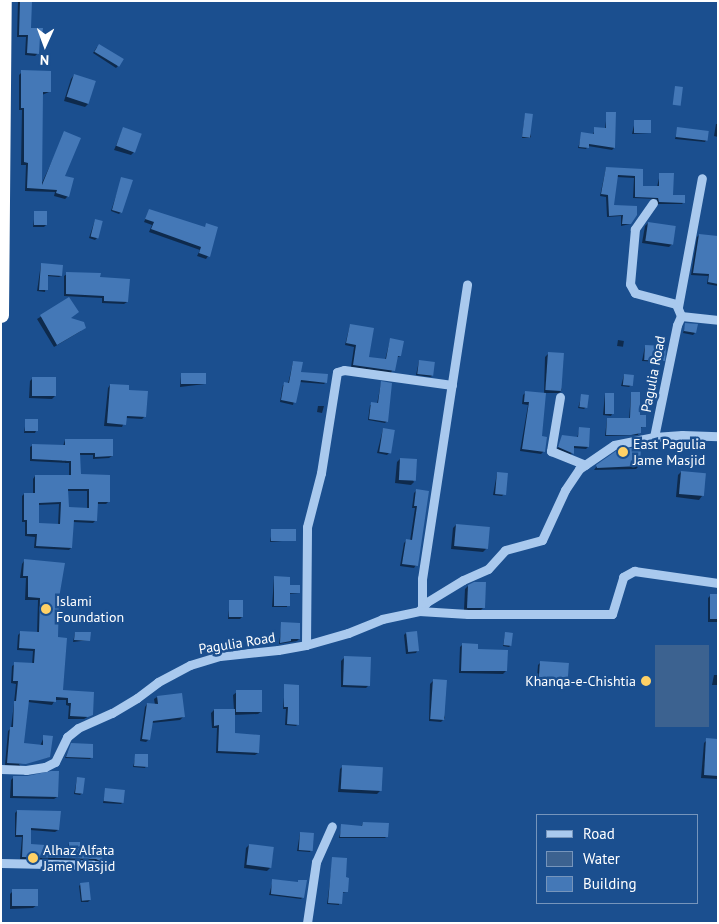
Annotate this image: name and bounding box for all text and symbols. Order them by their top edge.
north arrow [20,20,70,70]
text: N [40,51,49,69]
street label: Pagulia Road [637,334,669,414]
place label: East Pagulia Jame Masjid [633,436,706,468]
marker: East Pagulia Jame Masjid [617,446,629,458]
place label: Islami Foundation [56,593,124,626]
marker: Islami Foundation [40,603,52,615]
street label: Pagulia Road [197,629,277,657]
place label: Khanqa-e-Chishtia [525,673,636,689]
marker: Khanqa-e-Chishtia [640,675,652,687]
legend [536,814,699,904]
text: Road [583,824,615,843]
place label: Alhaz Alfata Jame Masjid [43,842,115,874]
text: Water [583,849,620,868]
marker: Alhaz Alfata Jame Masjid [27,852,39,864]
text: Building [583,874,637,893]

